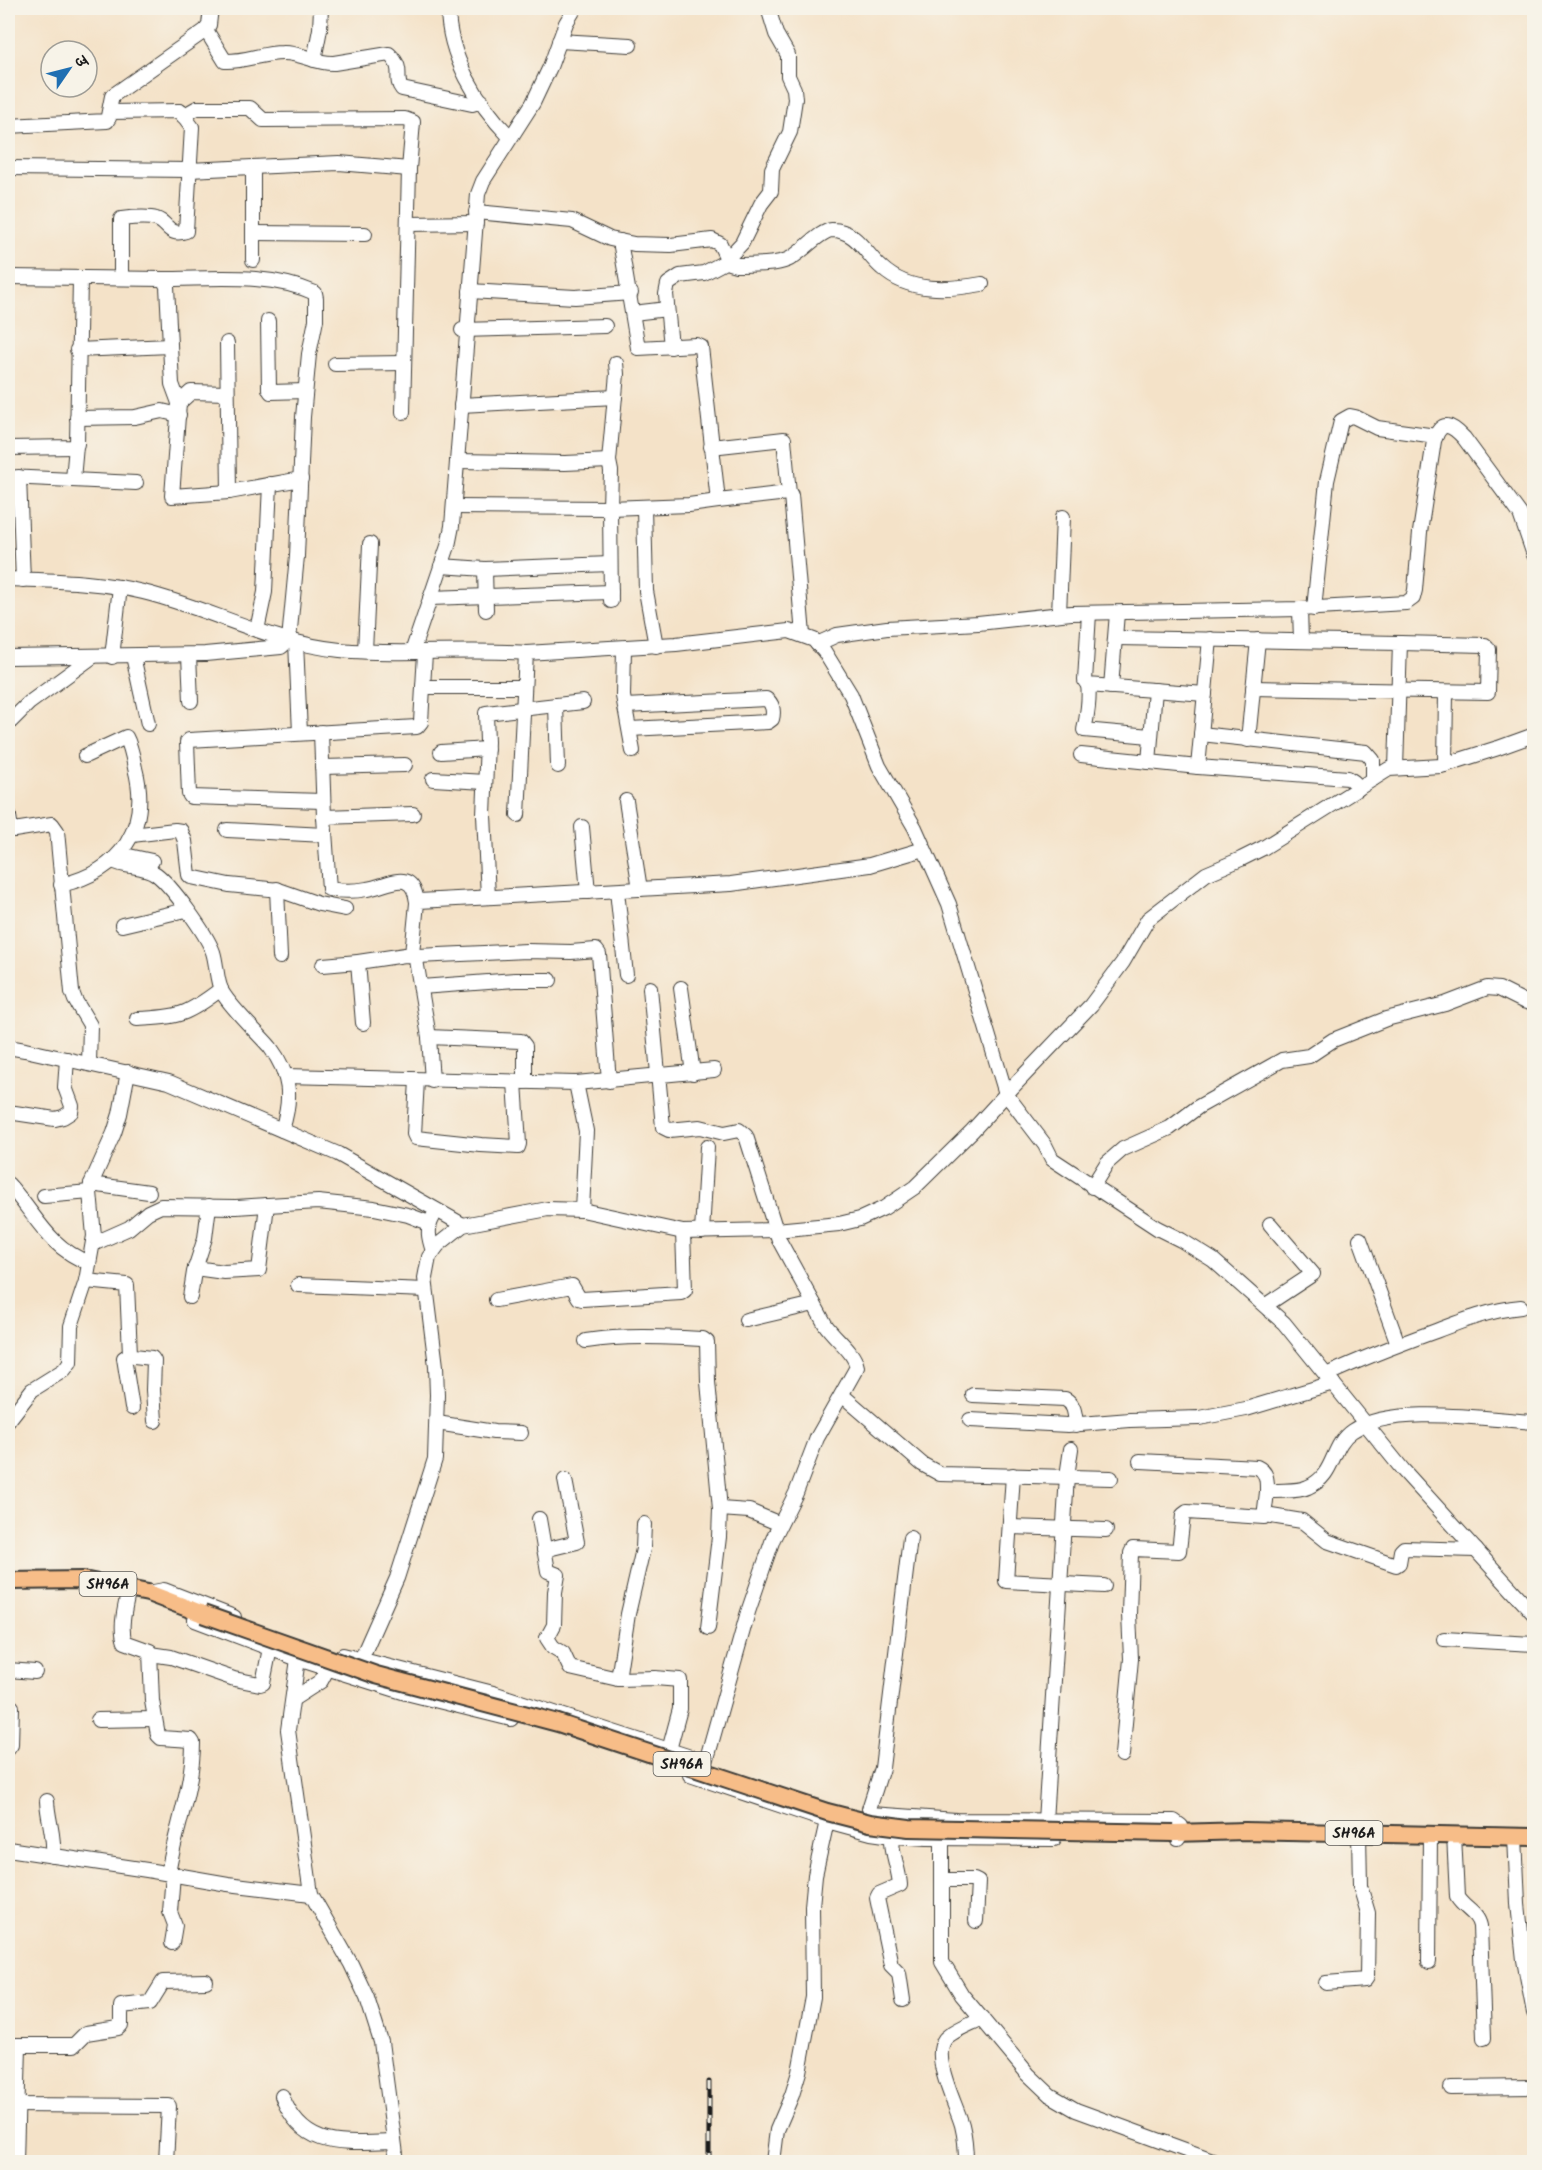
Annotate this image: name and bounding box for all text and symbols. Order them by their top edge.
north arrow [39,39,99,99]
text: उ [67,50,95,75]
road number: SH96A [80,1572,136,1596]
road number: SH96A [654,1752,710,1776]
road number: SH96A [1326,1821,1382,1845]

